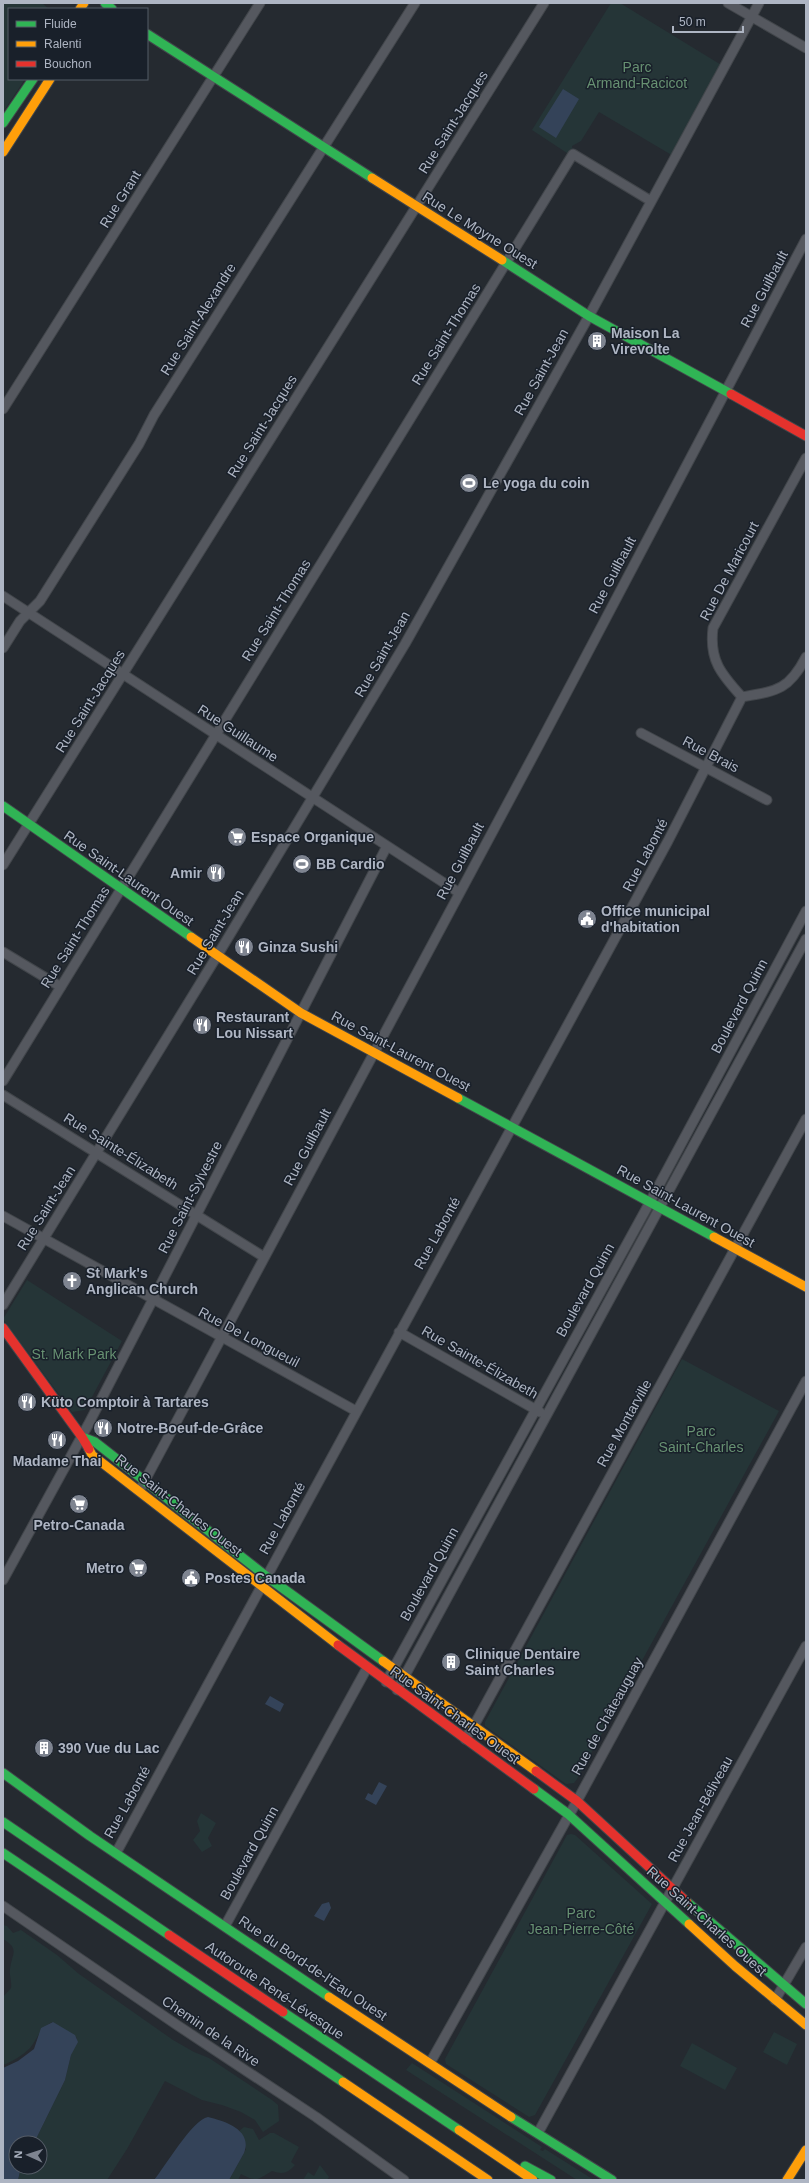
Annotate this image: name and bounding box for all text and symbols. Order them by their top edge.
legend [8,8,148,80]
scale bar [673,8,743,34]
text: 50 m [679,15,706,29]
text: Fluide [44,17,77,31]
text: Ralenti [44,37,81,51]
text: Bouchon [44,57,91,71]
park label: Parc Armand-Racicot [587,59,687,91]
street label: Rue Saint-Jacques [415,68,491,176]
street label: Rue Grant [96,167,144,231]
street label: Rue Le Moyne Ouest [420,188,540,272]
street label: Rue Guilbault [737,248,791,330]
street label: Rue Saint-Alexandre [157,260,239,378]
street label: Rue Saint-Thomas [408,280,484,388]
place label: Maison La Virevolte [611,325,680,357]
street label: Rue Saint-Jean [511,326,571,418]
building icon: Maison La Virevolte [586,330,608,352]
street label: Rue Saint-Jacques [224,372,300,480]
sports icon: Le yoga du coin [458,472,480,494]
place label: Le yoga du coin [483,475,590,491]
street label: Rue De Maricourt [696,519,762,623]
street label: Rue Guilbault [585,534,639,616]
street label: Rue Saint-Thomas [238,556,314,664]
street label: Rue Saint-Jean [351,608,413,700]
street label: Rue Saint-Jacques [52,647,128,755]
street label: Rue Guillaume [195,701,281,765]
street label: Rue Brais [680,733,742,775]
street label: Rue Labonté [619,816,671,894]
street label: Rue Guilbault [433,820,487,902]
supermarket icon: Espace Organique [226,826,248,848]
street label: Rue Saint-Laurent Ouest [61,827,197,929]
place label: Espace Organique [251,829,374,845]
sports icon: BB Cardio [291,853,313,875]
place label: BB Cardio [316,856,384,872]
restaurant icon: Amir [205,862,227,884]
place label: Amir [170,865,203,881]
street label: Rue Saint-Thomas [37,883,113,991]
street label: Rue Saint-Jean [183,887,247,977]
place label: Office municipal d'habitation [601,903,710,935]
public building icon: Office municipal d'habitation [576,908,598,930]
restaurant icon: Ginza Sushi [233,936,255,958]
place label: Ginza Sushi [258,939,338,955]
street label: Boulevard Quinn [707,956,771,1056]
street label: Rue Saint-Laurent Ouest [329,1008,473,1094]
place label: Restaurant Lou Nissart [216,1009,293,1041]
restaurant icon: Restaurant Lou Nissart [191,1014,213,1036]
street label: Rue Guilbault [280,1106,334,1188]
street label: Rue Sainte-Élizabeth [61,1109,181,1193]
street label: Rue Saint-Sylvestre [155,1138,225,1256]
street label: Rue Saint-Laurent Ouest [614,1161,758,1251]
street label: Rue Saint-Jean [14,1163,78,1253]
street label: Rue Labonté [411,1194,464,1272]
street label: Boulevard Quinn [553,1241,617,1339]
place label: St Mark's Anglican Church [86,1265,198,1297]
church icon: St Mark's Anglican Church [61,1270,83,1292]
street label: Rue De Longueuil [196,1304,302,1370]
street label: Rue Sainte-Élizabeth [419,1322,541,1402]
park label: St. Mark Park [32,1346,117,1362]
street label: Rue Montarville [593,1376,655,1469]
restaurant icon: Küto Comptoir à Tartares [16,1391,38,1413]
place label: Küto Comptoir à Tartares [41,1394,209,1410]
restaurant icon: Notre-Boeuf-de-Grâce [92,1417,114,1439]
place label: Notre-Boeuf-de-Grâce [117,1420,263,1436]
park label: Parc Saint-Charles [659,1423,743,1455]
restaurant icon: Madame Thai [46,1429,68,1451]
street label: Rue Saint-Charles Ouest [113,1451,245,1559]
place label: Madame Thai [13,1453,101,1469]
street label: Rue Labonté [256,1479,309,1557]
supermarket icon: Petro-Canada [68,1493,90,1515]
place label: Petro-Canada [33,1517,125,1533]
street label: Boulevard Quinn [397,1525,461,1623]
supermarket icon: Metro [127,1557,149,1579]
place label: Metro [86,1560,124,1576]
public building icon: Postes Canada [180,1567,202,1589]
place label: Postes Canada [205,1570,306,1586]
place label: Clinique Dentaire Saint Charles [465,1646,580,1678]
building icon: Clinique Dentaire Saint Charles [440,1651,462,1673]
street label: Rue de Châteauguay [568,1654,646,1778]
street label: Rue Saint-Charles Ouest [387,1663,523,1767]
building icon: 390 Vue du Lac [33,1737,55,1759]
place label: 390 Vue du Lac [58,1740,160,1756]
street label: Rue Jean-Béliveau [664,1753,736,1865]
street label: Rue Labonté [101,1763,154,1841]
street label: Boulevard Quinn [217,1804,281,1902]
street label: Rue Saint-Charles Ouest [644,1863,770,1979]
park label: Parc Jean-Pierre-Côté [528,1905,635,1937]
street label: Rue du Bord-de-l'Eau Ouest [236,1912,390,2024]
street label: Autoroute René-Lévesque [203,1938,347,2042]
street label: Chemin de la Rive [159,1992,263,2070]
north arrow [8,2135,48,2175]
text: N [12,2150,24,2159]

